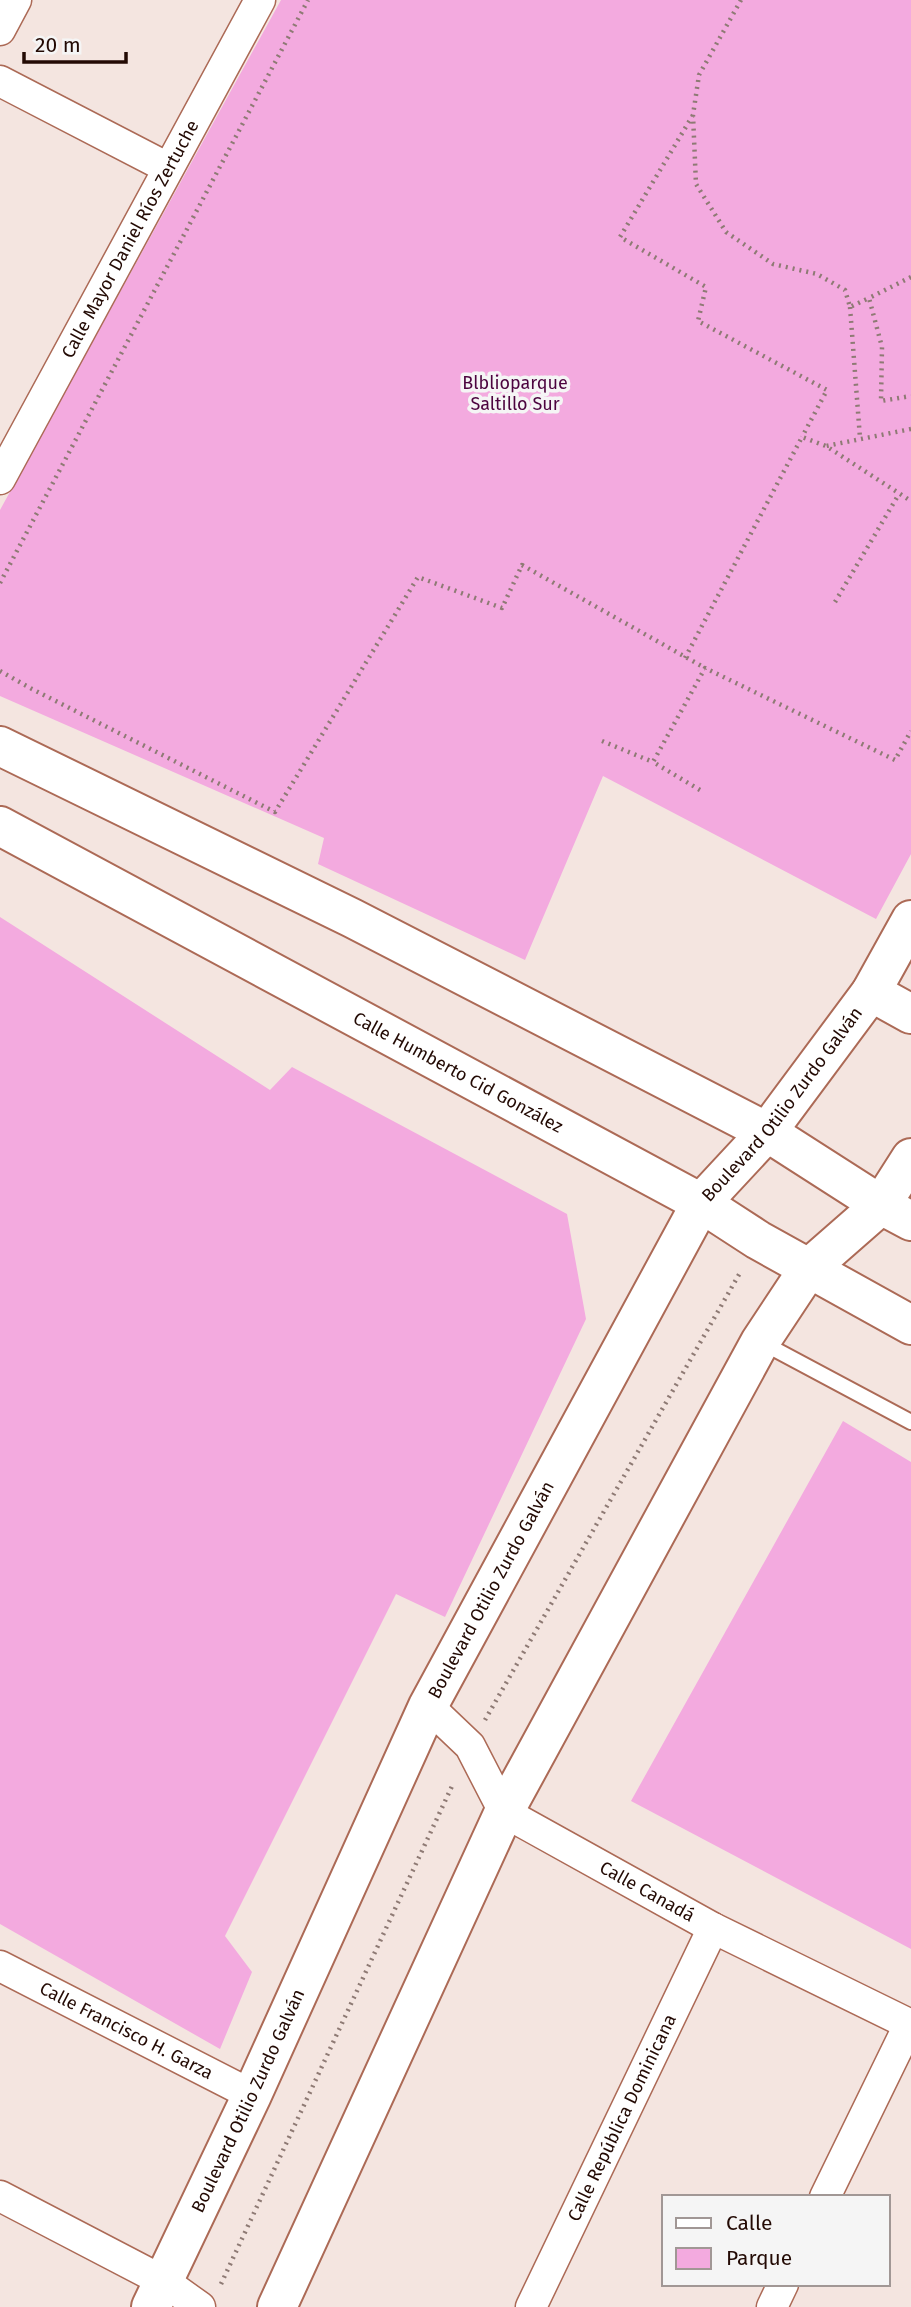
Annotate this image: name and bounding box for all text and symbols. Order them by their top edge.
scale bar [24,21,126,65]
text: 20 m [35,32,81,58]
street label: Calle Mayor Daniel Ríos Zertuche [57,116,204,362]
park label: Blblioparque Saltillo Sur [462,372,568,415]
street label: Boulevard Otilio Zurdo Galván [697,1003,867,1206]
street label: Calle Humberto Cid González [349,1007,567,1138]
street label: Boulevard Otilio Zurdo Galván [423,1477,559,1702]
street label: Calle Canadá [596,1856,699,1927]
street label: Calle Francisco H. Garza [36,1977,217,2084]
street label: Boulevard Otilio Zurdo Galván [187,1986,309,2216]
street label: Calle República Dominicana [563,2011,681,2225]
legend [662,2195,890,2286]
text: Calle [726,2210,772,2236]
text: Parque [726,2245,792,2271]

